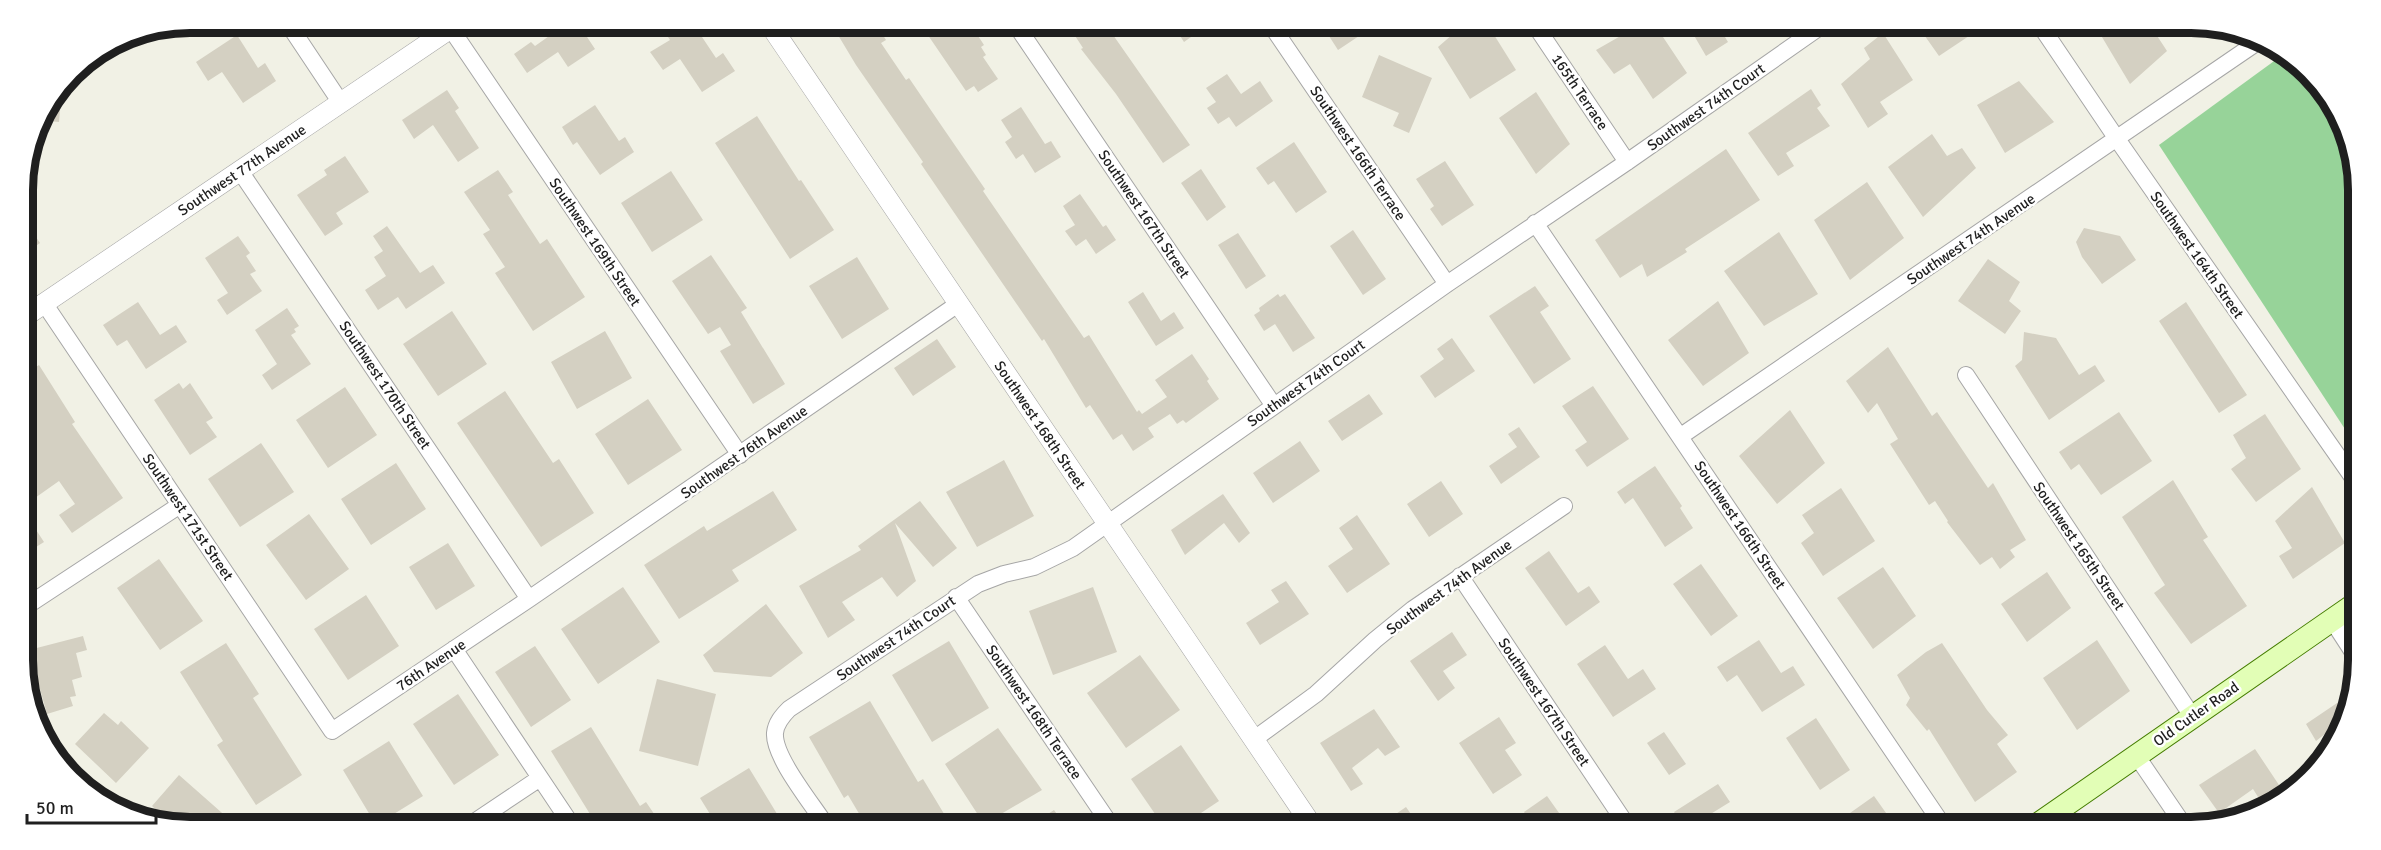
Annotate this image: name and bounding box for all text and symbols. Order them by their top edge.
street label: 165th Terrace [1548,51,1612,133]
street label: Southwest 74th Court [1644,60,1768,154]
street label: Southwest 166th Terrace [1306,82,1410,224]
street label: Southwest 77th Avenue [175,120,309,220]
street label: Southwest 167th Street [1094,146,1194,282]
street label: Southwest 169th Street [545,174,645,310]
street label: Southwest 164th Street [2146,188,2248,322]
street label: Southwest 74th Avenue [1904,189,2038,289]
street label: Southwest 170th Street [335,317,435,453]
street label: Southwest 74th Court [1244,336,1368,430]
street label: Southwest 168th Street [990,357,1090,493]
street label: Southwest 76th Avenue [677,401,811,503]
street label: Southwest 171st Street [139,450,237,584]
street label: Southwest 166th Street [1690,457,1790,593]
street label: Southwest 165th Street [2029,478,2129,614]
street label: Southwest 74th Avenue [1383,535,1515,639]
street label: Southwest 74th Court [833,591,959,685]
street label: Southwest 167th Street [1494,634,1594,770]
street label: 76th Avenue [393,635,469,695]
street label: Southwest 168th Terrace [982,641,1086,783]
street label: Old Cutler Road [2150,678,2242,750]
scale bar [27,787,156,825]
text: 50 m [36,797,74,819]

